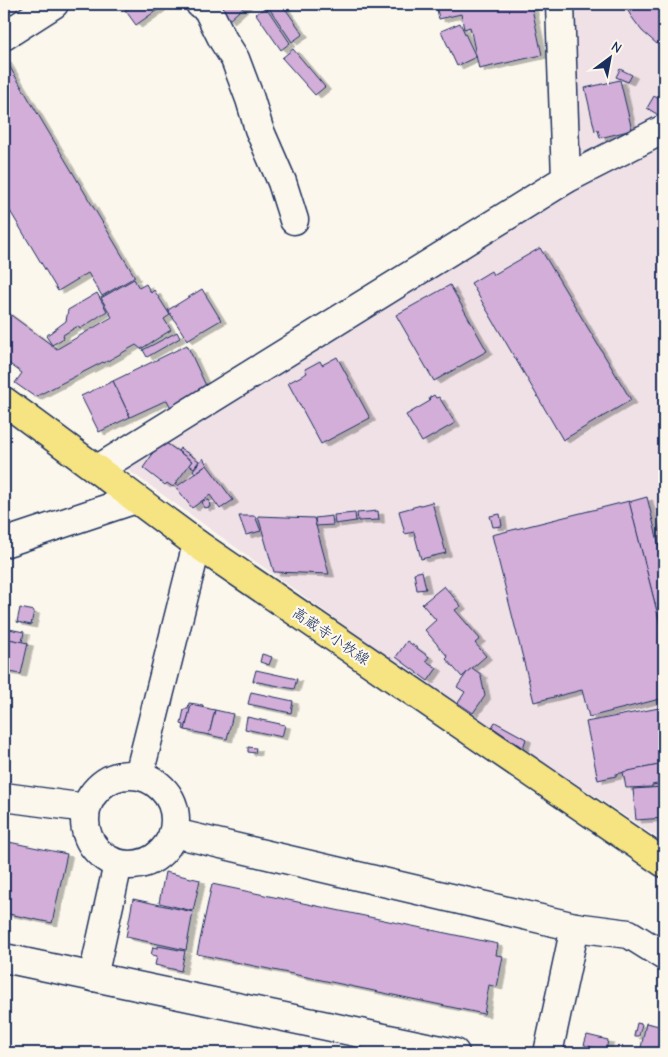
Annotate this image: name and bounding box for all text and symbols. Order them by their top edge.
north arrow [586,32,636,82]
text: N [608,38,625,57]
street label: 高蔵寺小牧線 [289,603,373,669]

